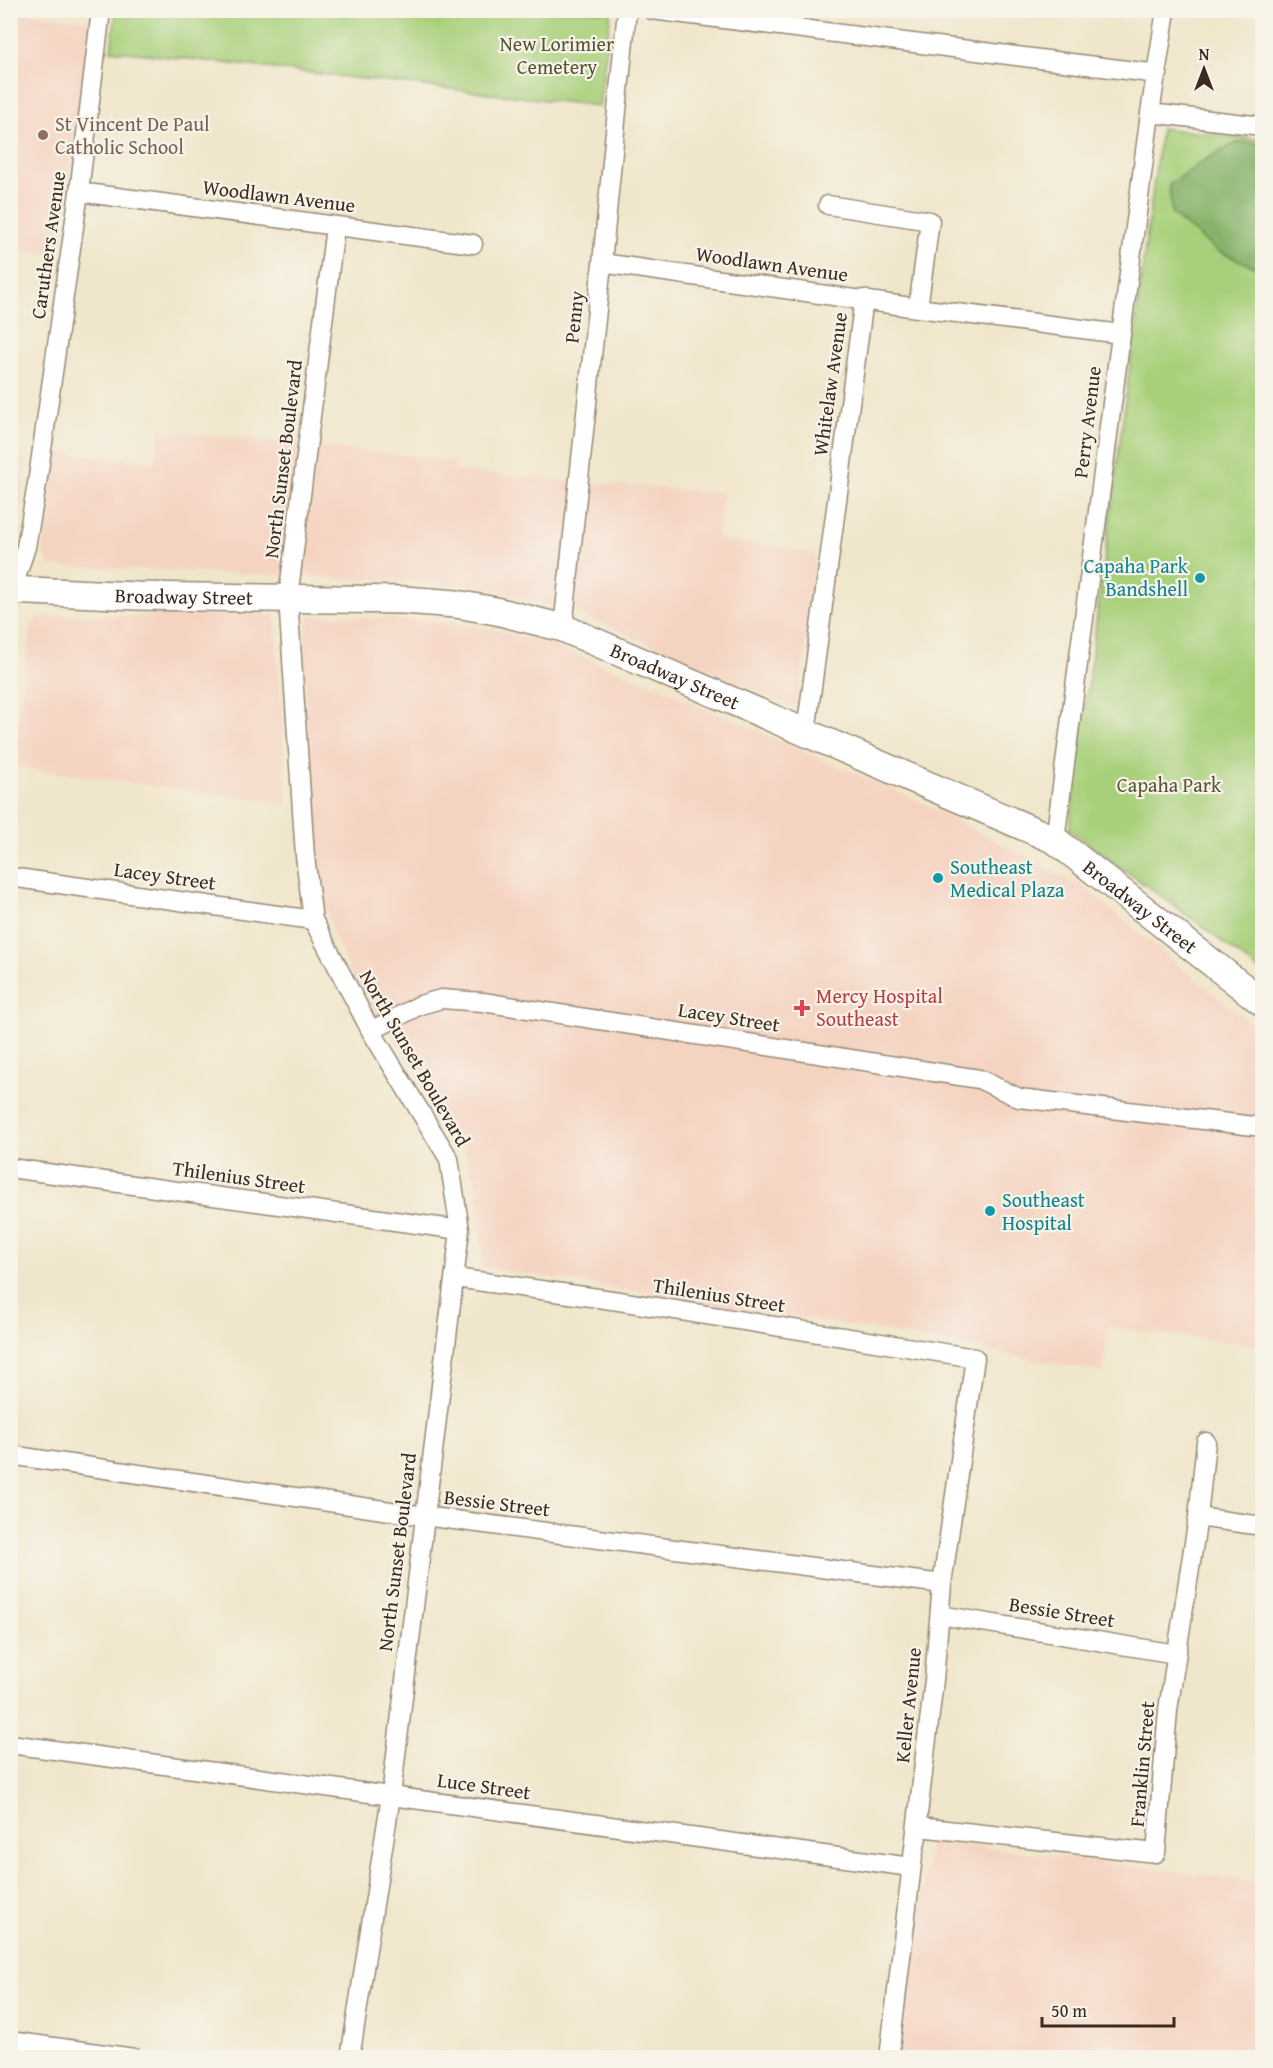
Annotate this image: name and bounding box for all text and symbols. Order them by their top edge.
park label: New Lorimier Cemetery [500,29,614,81]
north arrow [1174,39,1234,99]
text: N [1199,42,1210,66]
place label: St Vincent De Paul Catholic School [55,109,210,161]
marker: St Vincent De Paul Catholic School [36,128,50,142]
street label: Caruthers Avenue [23,169,72,321]
street label: Woodlawn Avenue [201,172,357,219]
street label: Woodlawn Avenue [694,238,850,289]
street label: Penny [556,289,591,345]
street label: Whitelaw Avenue [805,310,854,458]
street label: North Sunset Boulevard [256,358,309,560]
street label: Perry Avenue [1065,364,1108,480]
place label: Capaha Park Bandshell [1084,551,1189,603]
marker: Capaha Park Bandshell [1193,571,1207,585]
street label: Broadway Street [114,580,253,612]
street label: Broadway Street [606,635,744,716]
park label: Capaha Park [1117,770,1222,799]
place label: Southeast Medical Plaza [950,852,1065,904]
street label: Broadway Street [1077,852,1204,960]
street label: Lacey Street [112,854,218,897]
marker: Southeast Medical Plaza [931,871,945,885]
street label: North Sunset Boulevard [353,964,478,1152]
place label: Mercy Hospital Southeast [816,981,943,1033]
street label: Lacey Street [676,994,782,1039]
marker: Mercy Hospital Southeast [793,999,811,1017]
street label: Thilenius Street [171,1153,307,1200]
place label: Southeast Hospital [1002,1185,1085,1237]
marker: Southeast Hospital [983,1204,997,1218]
street label: Thilenius Street [651,1270,787,1319]
street label: North Sunset Boulevard [370,1451,423,1653]
street label: Bessie Street [442,1482,552,1523]
street label: Bessie Street [1007,1589,1117,1634]
street label: Keller Avenue [887,1646,928,1764]
street label: Franklin Street [1122,1700,1161,1828]
street label: Luce Street [436,1765,533,1806]
scale bar [1042,1990,1174,2028]
text: 50 m [1051,1997,1087,2024]

